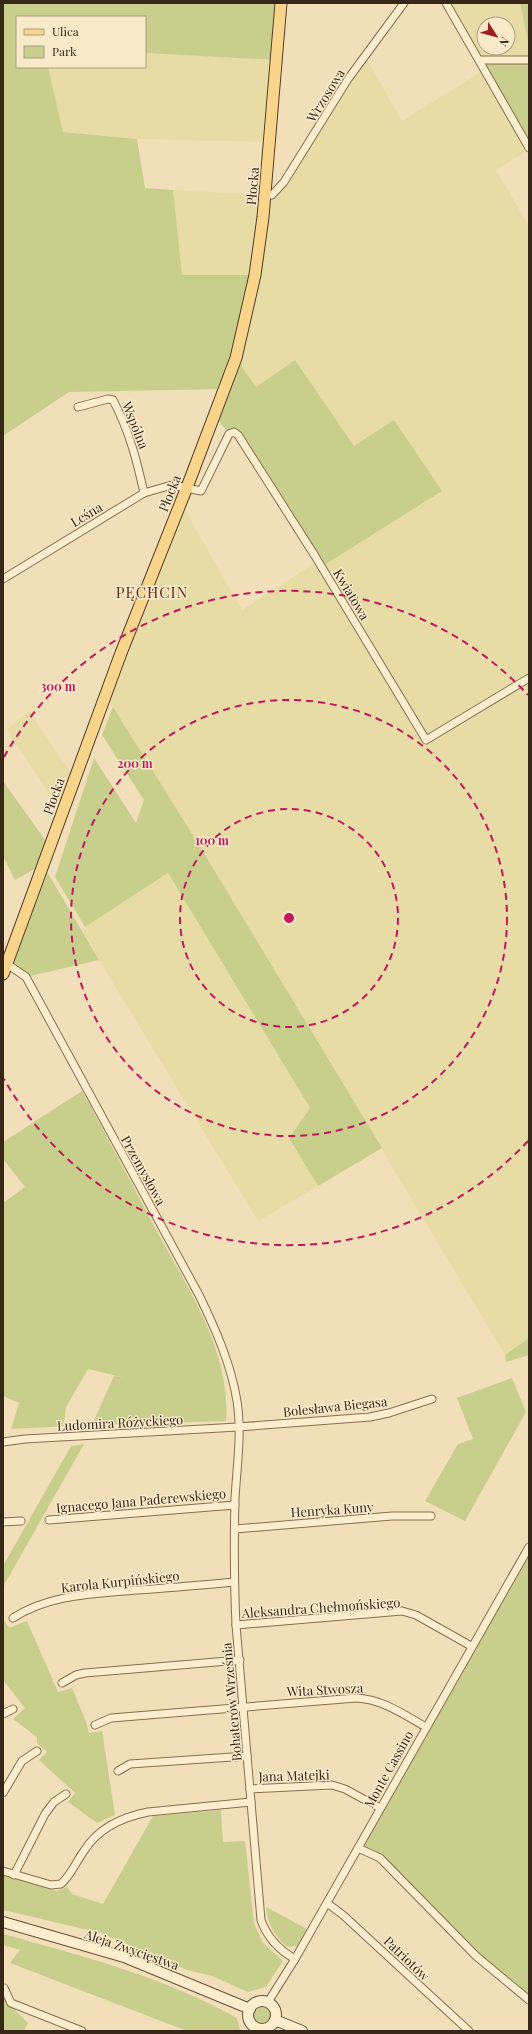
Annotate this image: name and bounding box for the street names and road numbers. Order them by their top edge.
street label: Wrzosowa [301,65,348,126]
street label: Płocka [242,166,262,206]
street label: Wspólna [118,398,153,452]
street label: Płocka [154,472,184,514]
street label: Leśna [67,498,106,530]
street label: Kwiatowa [330,565,374,623]
street label: Płocka [39,775,68,817]
street label: Przemysłowa [118,1132,170,1208]
street label: Bolesława Biegasa [282,1392,388,1420]
street label: Ludomira Różyckiego [56,1410,184,1434]
street label: Ignacego Jana Paderewskiego [55,1484,227,1516]
street label: Henryka Kuny [290,1498,374,1520]
street label: Karola Kurpińskiego [60,1566,180,1596]
street label: Aleksandra Chełmońskiego [240,1593,401,1621]
street label: Bohaterów Września [217,1641,245,1762]
street label: Wita Stwosza [285,1678,364,1700]
street label: Monte Cassino [360,1727,416,1811]
street label: Jana Matejki [257,1765,330,1785]
street label: Aleja Zwycięstwa [82,1925,182,1973]
street label: Patriotów [381,1932,433,1984]

